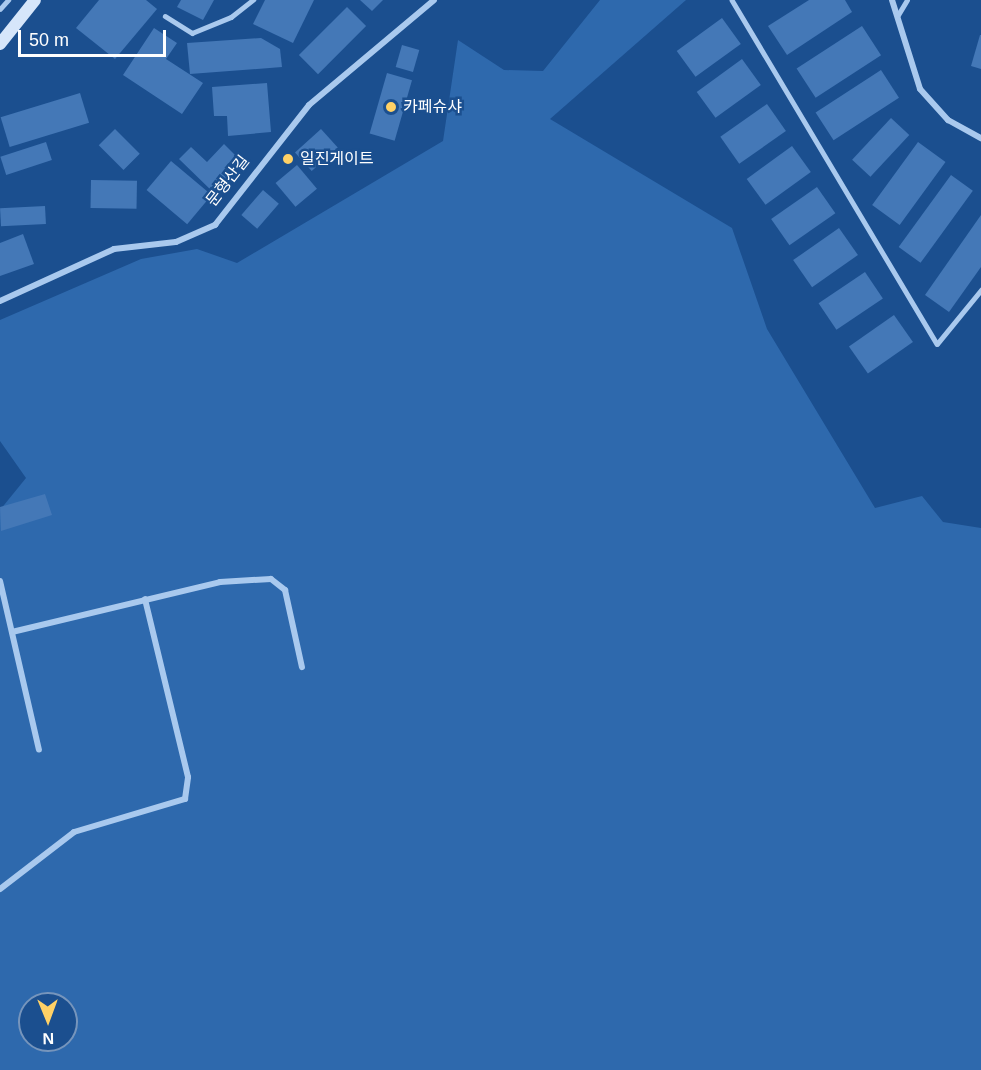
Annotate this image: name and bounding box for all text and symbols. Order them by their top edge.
scale bar [21,18,170,56]
text: 50 m [29,30,69,50]
place label: 카페슈샤 [403,97,462,117]
marker: 카페슈샤 [384,100,398,114]
place label: 일진게이트 [300,149,374,169]
street label: 문형산길 [202,152,254,210]
marker: 일진게이트 [281,152,295,166]
north arrow [18,992,78,1052]
text: N [42,1030,54,1047]

